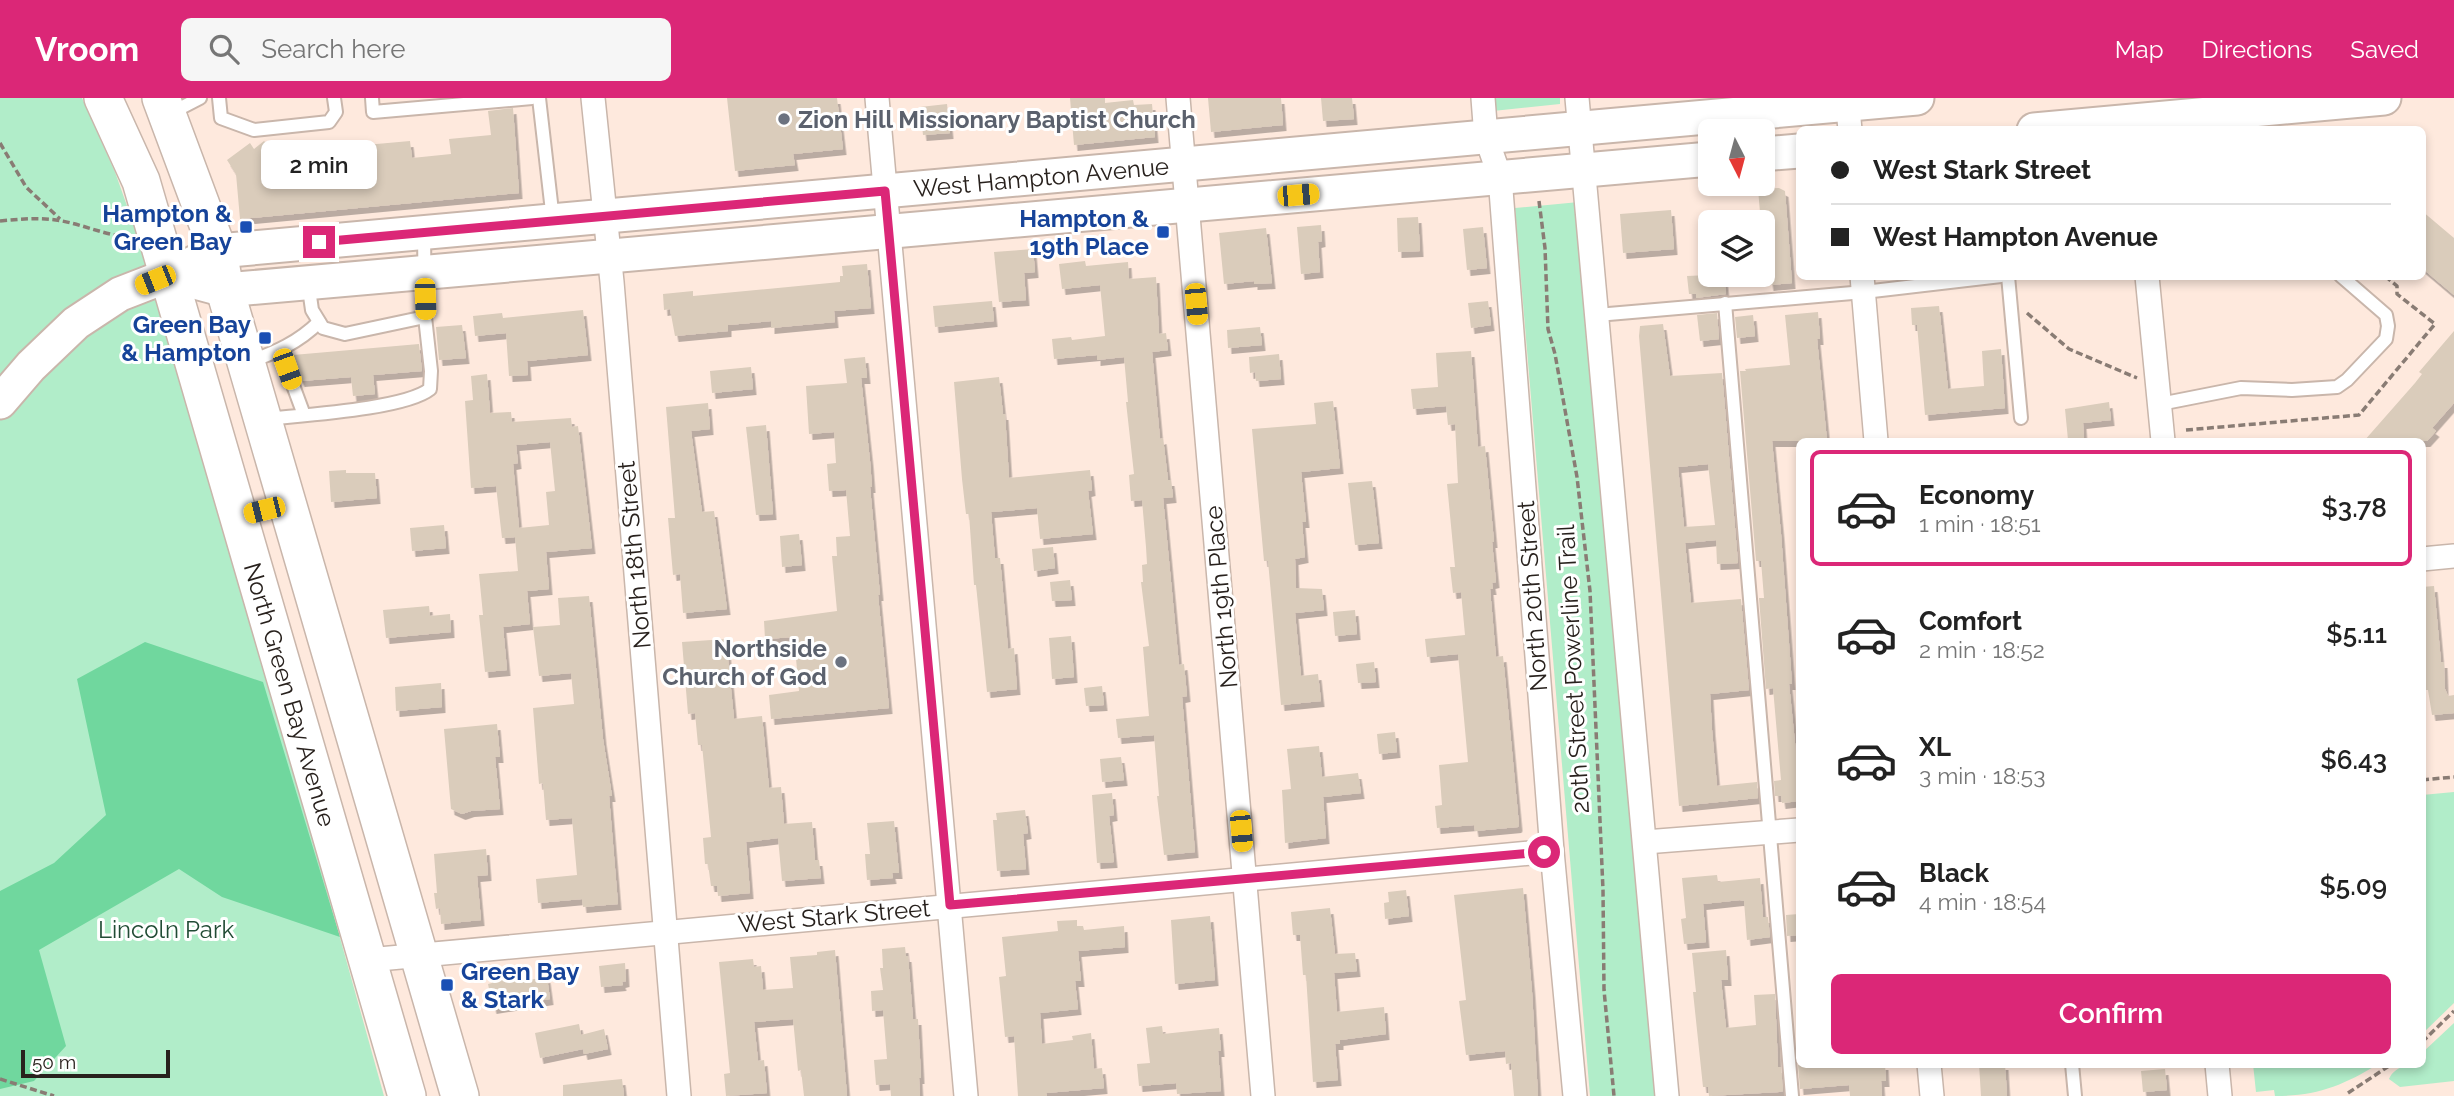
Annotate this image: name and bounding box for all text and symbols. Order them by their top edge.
search box [181,18,671,81]
text: Vroom [35,30,139,69]
icon: search [205,30,243,68]
text: Search here [261,34,406,64]
text: Map [2115,35,2164,64]
text: Directions [2202,35,2312,64]
text: Saved [2350,35,2419,64]
place label: Zion Hill Missionary Baptist Church [798,105,1196,134]
marker: Zion Hill Missionary Baptist Church [776,111,792,127]
north arrow [1698,119,1774,196]
map controls [1698,119,1775,287]
callout: 2 min [261,141,377,190]
text: 2 min [290,151,348,178]
street label: West Hampton Avenue [912,151,1170,203]
text: West Stark Street [1873,155,2091,185]
car [1277,183,1320,207]
place label: Hampton & Green Bay [102,199,233,256]
place label: Hampton & 19th Place [1019,204,1150,261]
button: layers [1698,210,1775,287]
marker: Hampton & Green Bay [238,219,254,235]
text: West Hampton Avenue [1873,222,2158,252]
marker: Hampton & 19th Place [1155,224,1171,240]
route end [303,226,335,258]
car [132,262,179,298]
car [414,278,437,320]
car [1184,282,1209,326]
place label: Green Bay & Hampton [121,310,251,367]
marker: Green Bay & Hampton [257,330,273,346]
car [270,346,305,392]
street label: North 18th Street [611,460,657,650]
icon: car [1835,477,1898,540]
text: Economy [1919,480,2034,510]
text: $3.78 [2322,493,2387,523]
car [242,495,287,525]
street label: North 20th Street [1511,500,1553,692]
street label: North 19th Place [1199,504,1243,690]
text: 1 min · 18:51 [1919,510,2041,537]
street label: 20th Street Powerline Trail [1551,523,1595,814]
street label: North Green Bay Avenue [238,559,342,830]
icon: car [1835,603,1898,666]
text: Comfort [1919,606,2022,636]
text: $5.11 [2326,619,2387,649]
place label: Northside Church of God [662,634,827,691]
text: 2 min · 18:52 [1919,636,2045,663]
marker: Northside Church of God [833,654,849,670]
icon: car [1835,729,1898,792]
text: XL [1919,732,1951,762]
text: $6.43 [2320,745,2387,775]
text: 3 min · 18:53 [1919,762,2045,789]
car [1229,809,1254,853]
route start [1528,836,1560,868]
icon: car [1835,855,1898,918]
text: Black [1919,858,1989,888]
text: $5.09 [2320,871,2387,901]
text: 4 min · 18:54 [1919,888,2046,915]
street label: West Stark Street [737,893,931,939]
park label: Lincoln Park [98,915,234,944]
place label: Green Bay & Stark [461,957,579,1014]
button: Confirm [1831,974,2391,1054]
marker: Green Bay & Stark [439,977,455,993]
scale bar [21,1047,170,1079]
text: 50 m [32,1051,76,1073]

